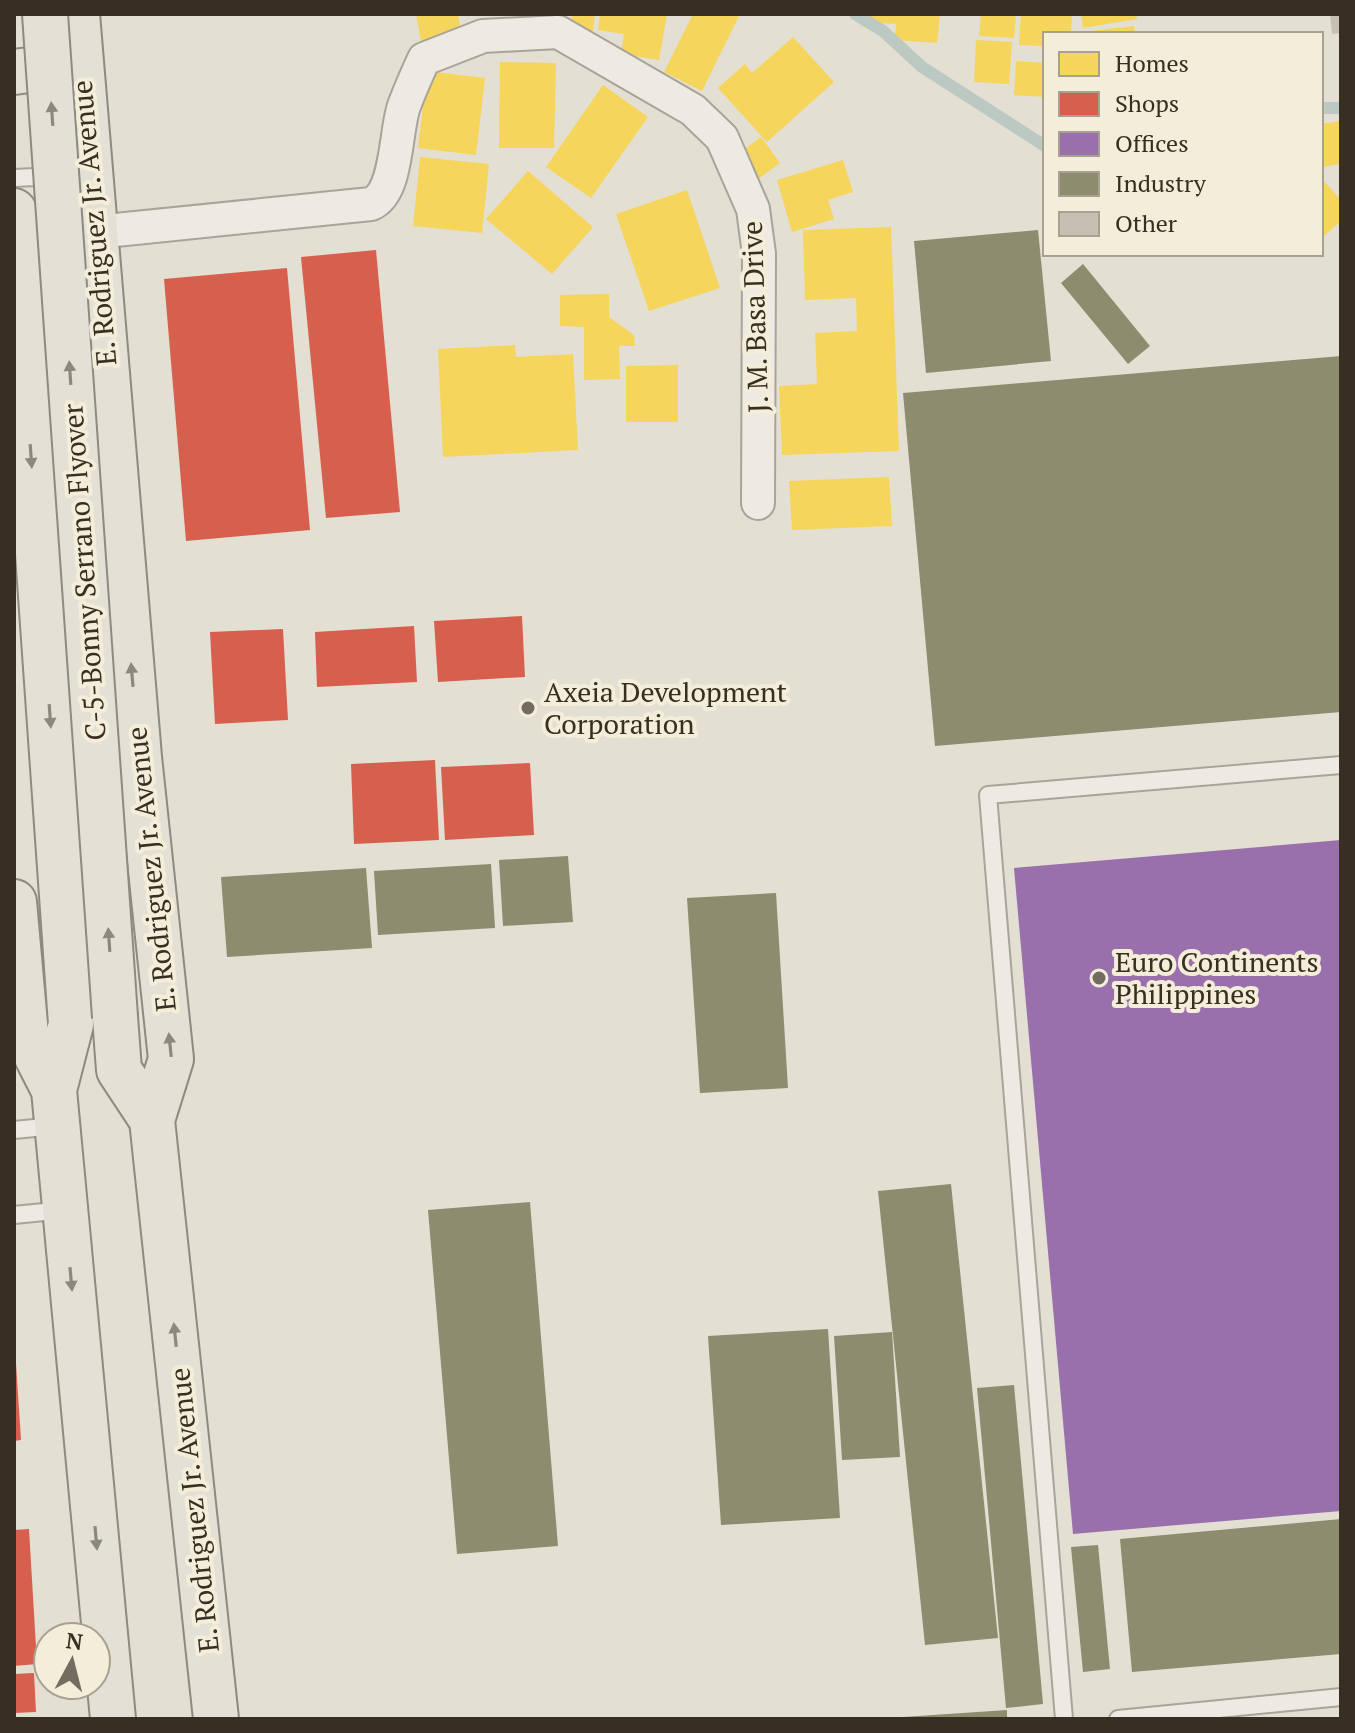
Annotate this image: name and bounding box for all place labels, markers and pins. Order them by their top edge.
place label: Axeia Development Corporation [544,673,788,742]
marker: Axeia Development Corporation [519,699,537,717]
place label: Euro Continents Philippines [1115,943,1319,1012]
marker: Euro Continents Philippines [1090,969,1108,987]

